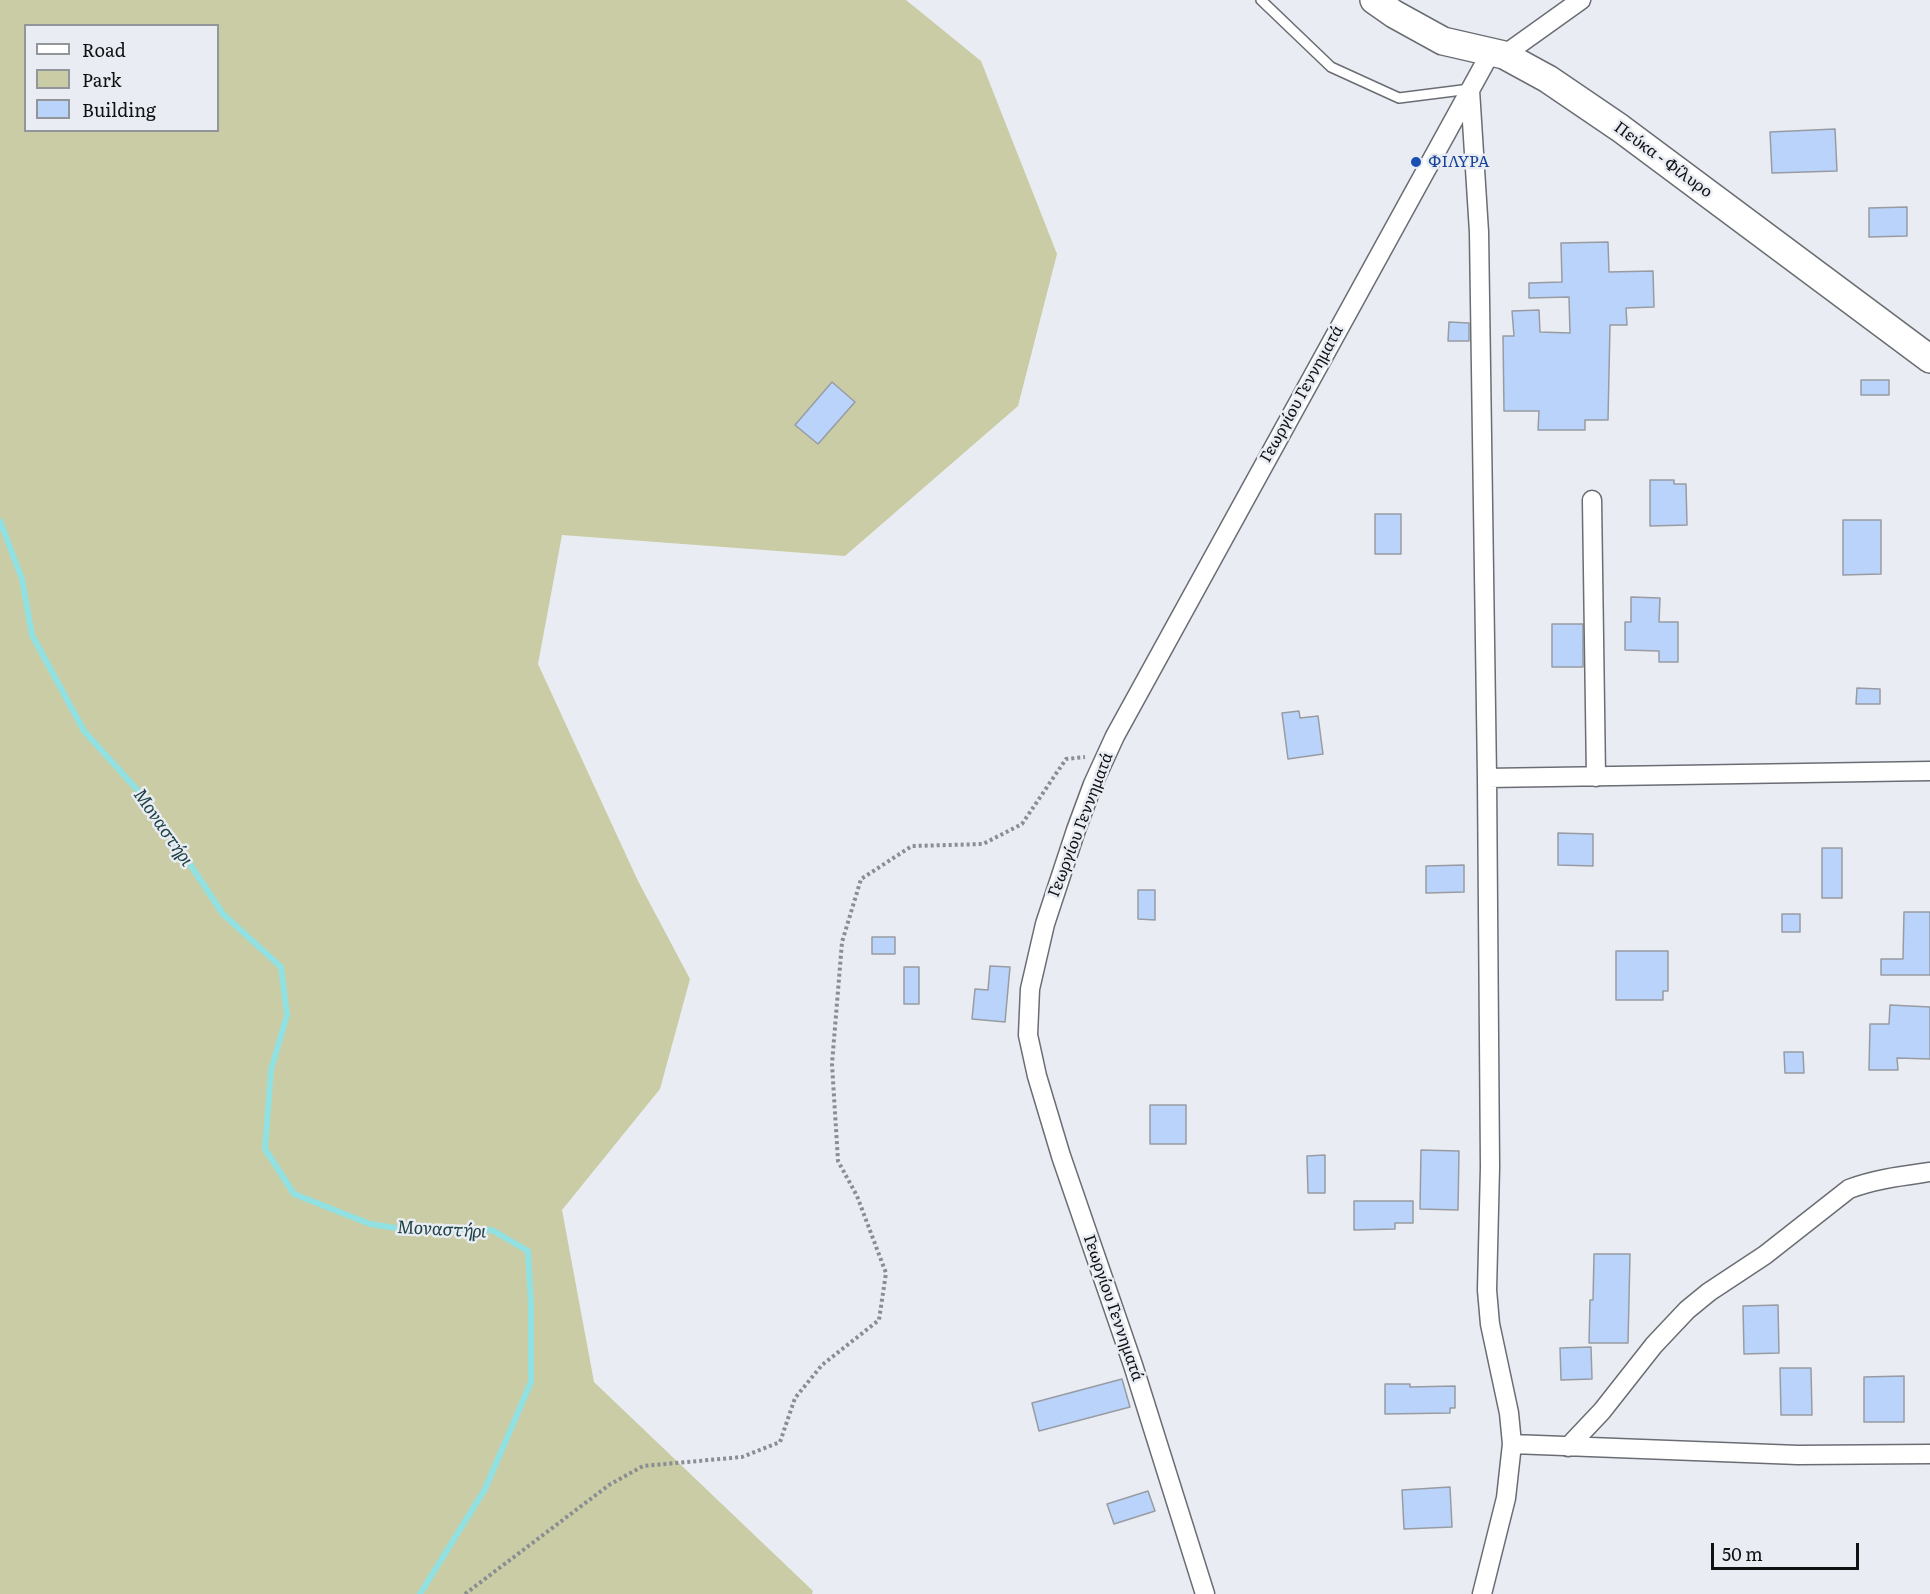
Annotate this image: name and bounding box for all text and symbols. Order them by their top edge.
legend [24,24,219,132]
text: Road [82,36,126,63]
text: Park [82,66,121,93]
text: Building [82,96,156,123]
street label: Πεύκα - Φίλυρο [1610,118,1716,202]
place label: ΦΙΛΥΡΑ [1428,152,1490,172]
marker: ΦΙΛΥΡΑ [1409,155,1423,169]
street label: Γεωργίου Γεννηματά [1256,322,1348,466]
street label: Γεωργίου Γεννηματά [1045,750,1117,900]
water label: Μοναστήρι [128,785,198,871]
water label: Μοναστήρι [397,1217,487,1243]
street label: Γεωργίου Γεννηματά [1079,1232,1147,1384]
scale bar [1714,1531,1862,1569]
text: 50 m [1722,1540,1763,1567]

